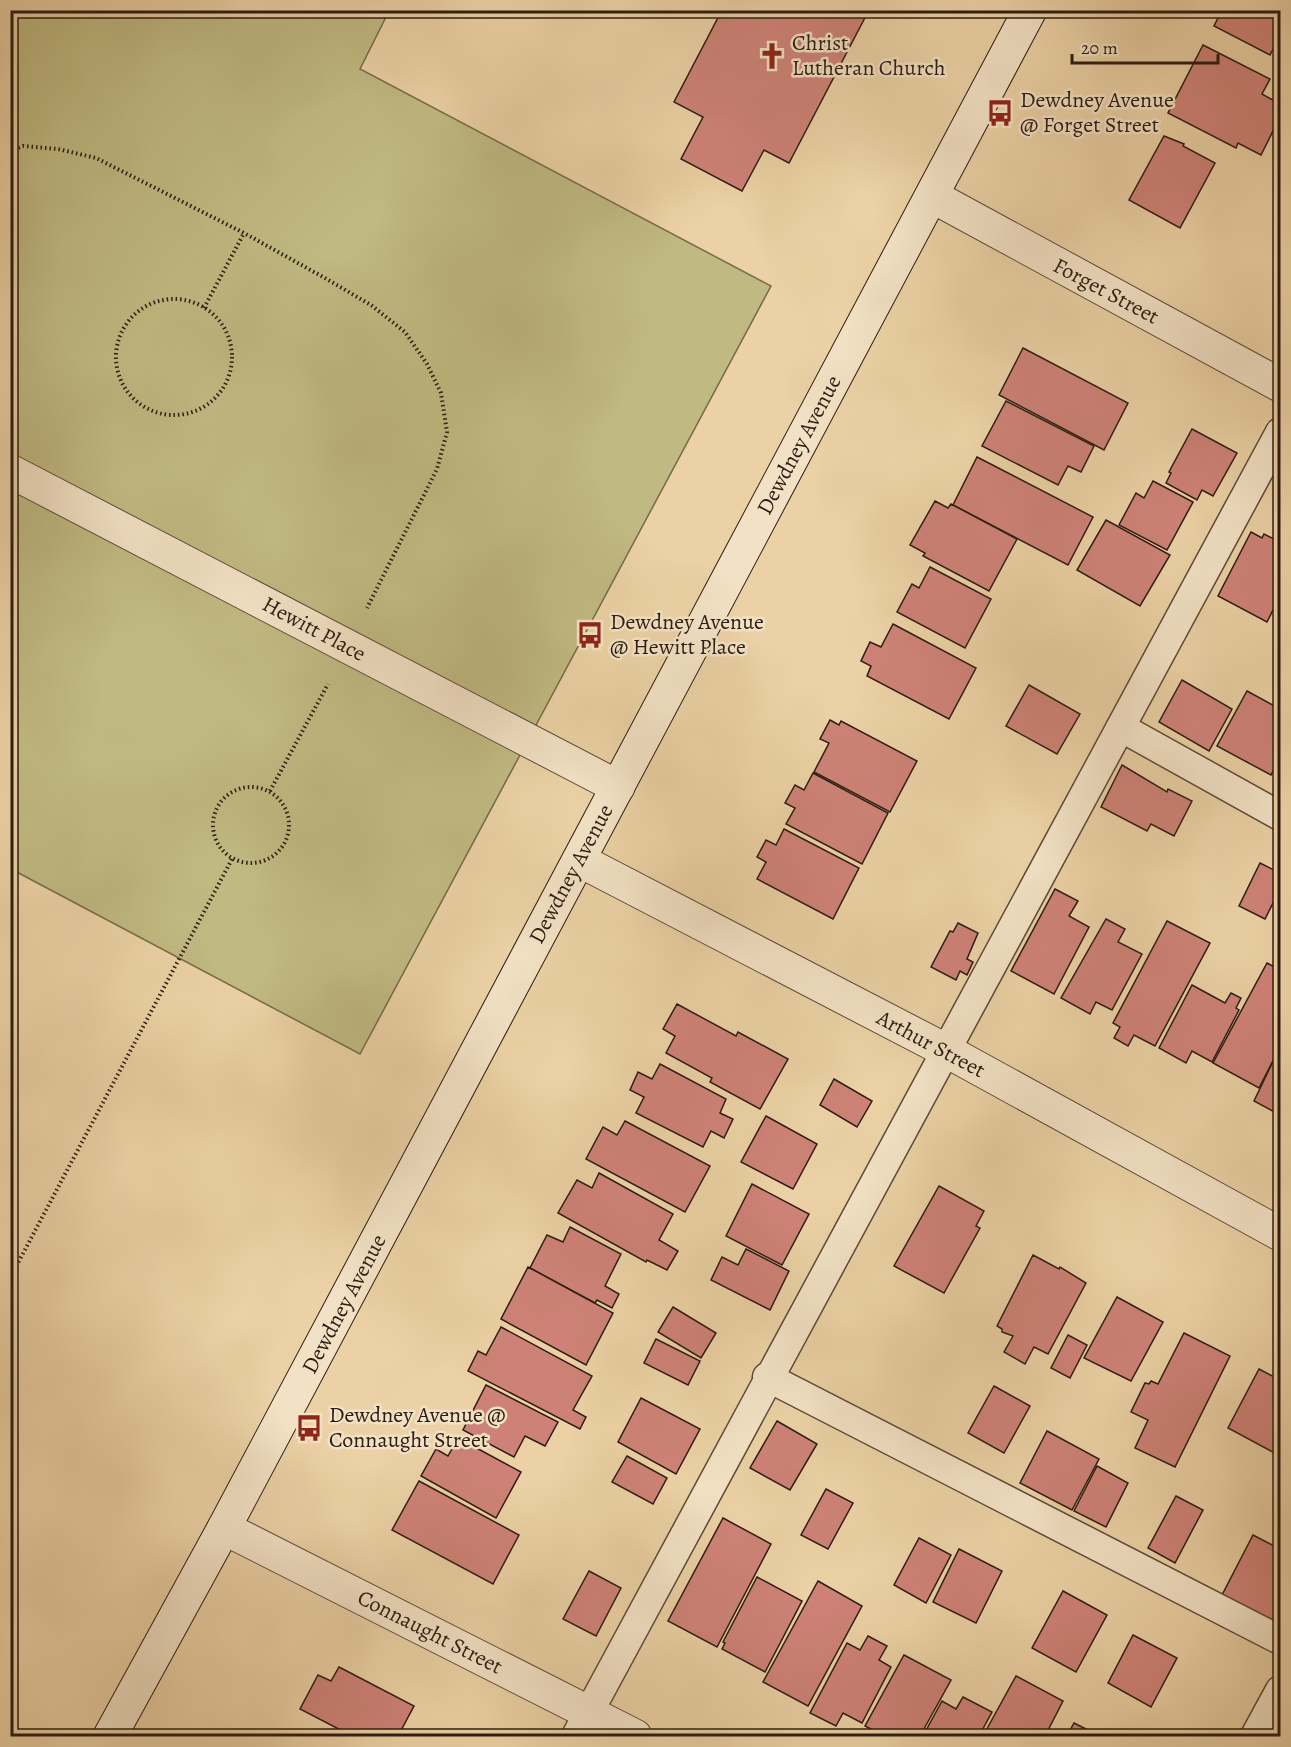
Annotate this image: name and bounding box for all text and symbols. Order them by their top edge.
scale bar [1072,27,1218,65]
place label: Christ Lutheran Church [792,28,946,83]
text: 20 m [1081,36,1118,60]
church icon: Christ Lutheran Church [757,41,787,71]
place label: Dewdney Avenue @ Forget Street [1020,85,1174,140]
bus stop icon: Dewdney Avenue @ Forget Street [985,98,1015,128]
street label: Forget Street [1048,250,1164,332]
street label: Dewdney Avenue [750,370,848,520]
street label: Hewitt Place [257,589,371,669]
place label: Dewdney Avenue @ Hewitt Place [610,607,764,662]
bus stop icon: Dewdney Avenue @ Hewitt Place [575,620,605,650]
street label: Dewdney Avenue [522,799,620,949]
street label: Arthur Street [871,1002,990,1085]
street label: Dewdney Avenue [295,1229,393,1379]
place label: Dewdney Avenue @ Connaught Street [329,1400,506,1455]
bus stop icon: Dewdney Avenue @ Connaught Street [294,1413,324,1443]
street label: Connaught Street [352,1583,508,1681]

